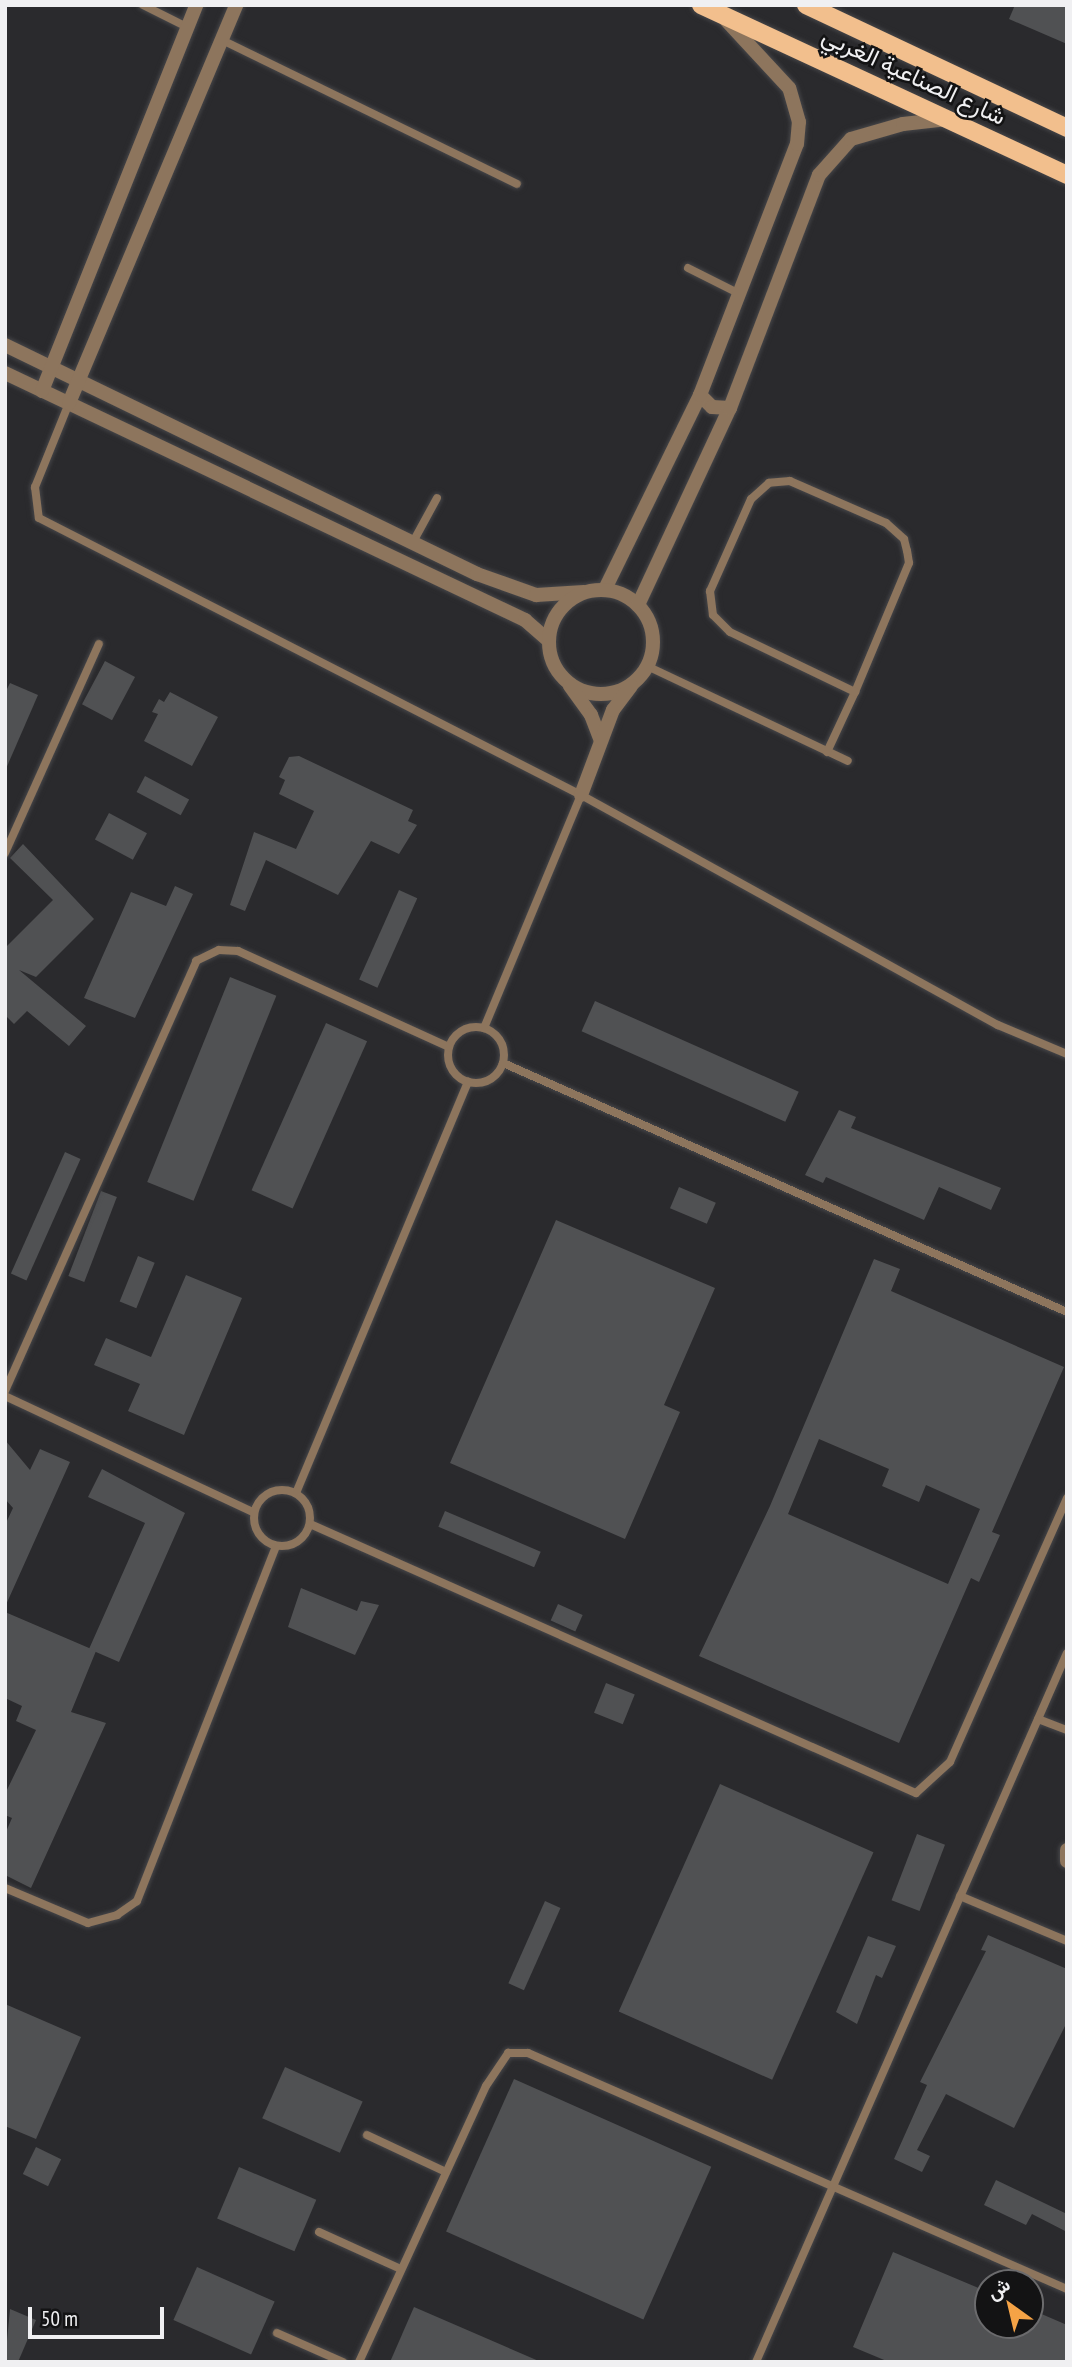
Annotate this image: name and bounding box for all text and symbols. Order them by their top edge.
street label: شارع الصناعية الغربي [818,21,1010,131]
north arrow [974,2269,1044,2339]
text: ش [982,2272,1015,2305]
scale bar [32,2294,168,2338]
text: 50 m [41,2305,78,2332]

